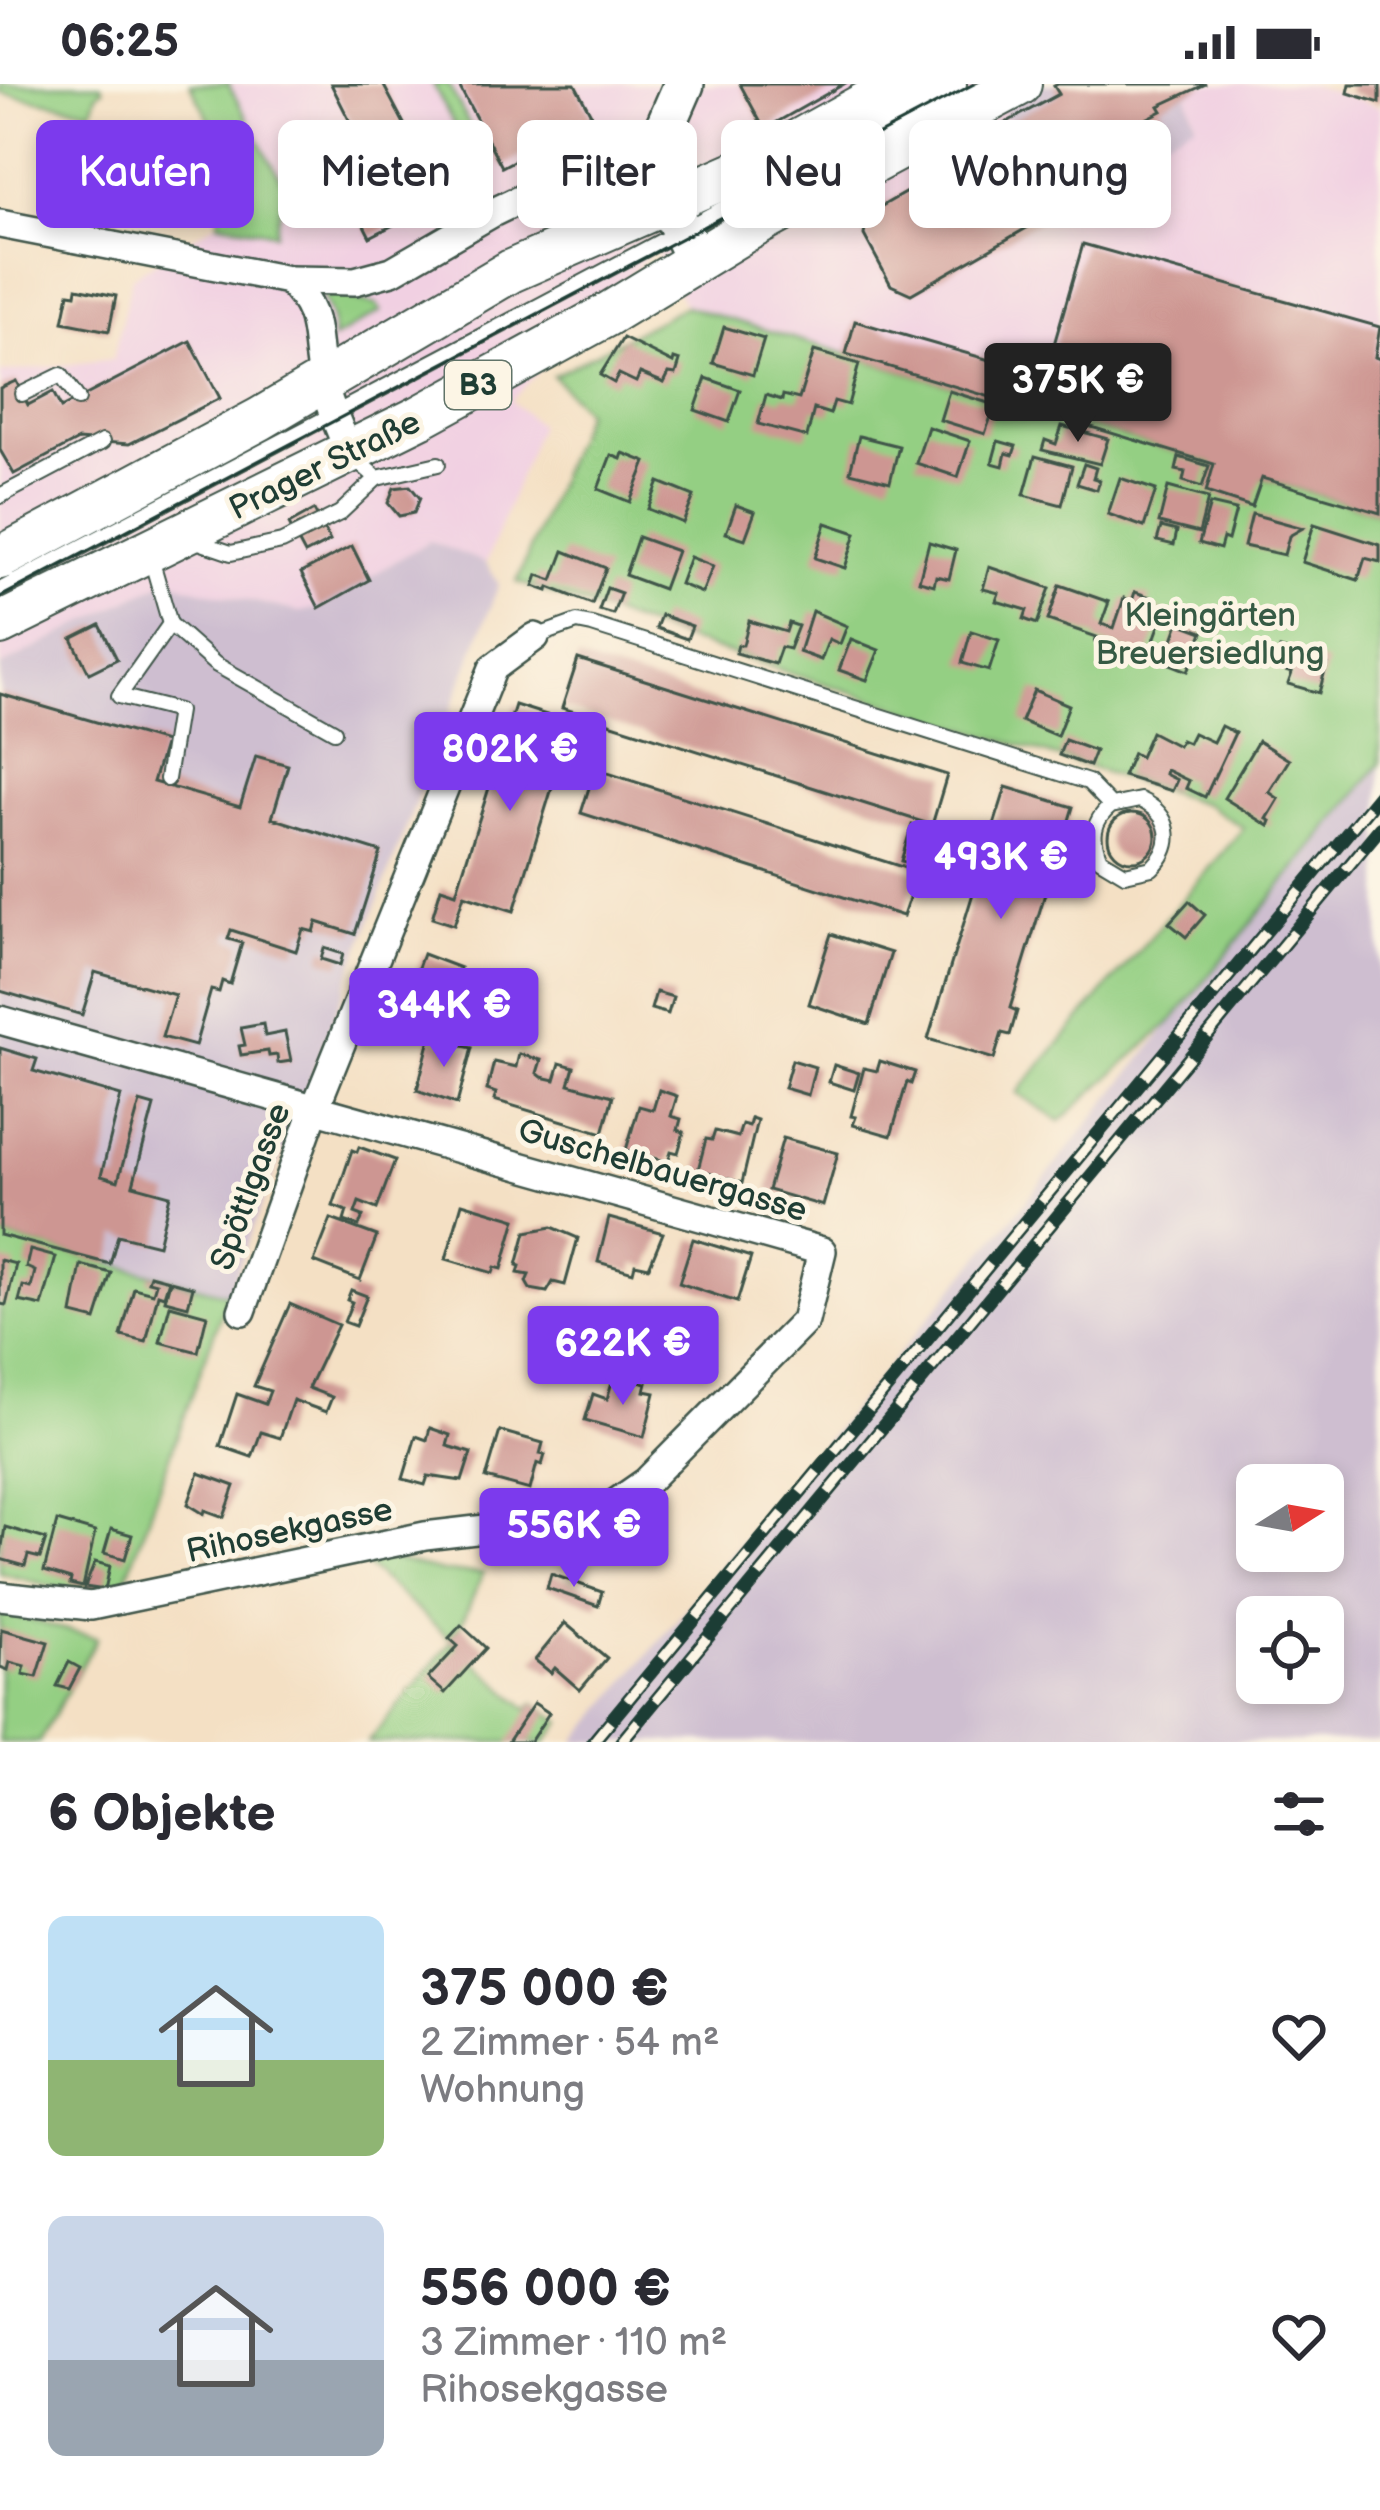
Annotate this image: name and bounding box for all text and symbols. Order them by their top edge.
text: 06:25 [60,15,179,70]
chip: Kaufen [36,120,254,228]
chip: Mieten [278,120,493,228]
chip: Filter [517,120,697,228]
chip: Neu [721,120,885,228]
chip: Wohnung [909,120,1171,228]
pin: 375K € [980,343,1176,445]
text: 375K € [1011,358,1145,405]
road number: B3 [445,361,511,409]
street label: Prager Straße [223,402,427,529]
park label: Kleingärten Breuersiedlung [1095,596,1325,674]
pin: 802K € [412,712,608,814]
text: 802K € [441,727,579,774]
pin: 493K € [903,820,1099,922]
text: 493K € [933,835,1069,882]
pin: 344K € [346,968,542,1070]
text: 344K € [376,983,512,1030]
street label: Spöttlgasse [202,1098,300,1276]
street label: Guschelbauergasse [513,1111,812,1231]
pin: 622K € [525,1306,721,1408]
text: 622K € [555,1321,691,1368]
north arrow [1236,1464,1344,1572]
map controls [1236,1464,1344,1704]
pin: 556K € [476,1488,672,1590]
street label: Rihosekgasse [183,1490,396,1572]
text: 556K € [506,1503,642,1550]
button: locate [1236,1596,1344,1704]
icon: filters [1266,1781,1332,1847]
text: 6 Objekte [48,1784,276,1845]
text: 375 000 € [420,1959,669,2020]
icon: home [144,1964,288,2108]
icon: heart [1266,2003,1332,2069]
text: 2 Zimmer · 54 m² [420,2020,719,2067]
text: Wohnung [420,2067,585,2114]
text: 556 000 € [420,2259,671,2320]
icon: home [144,2264,288,2408]
icon: heart [1266,2303,1332,2369]
text: 3 Zimmer · 110 m² [420,2320,727,2367]
text: Rihosekgasse [420,2367,668,2414]

